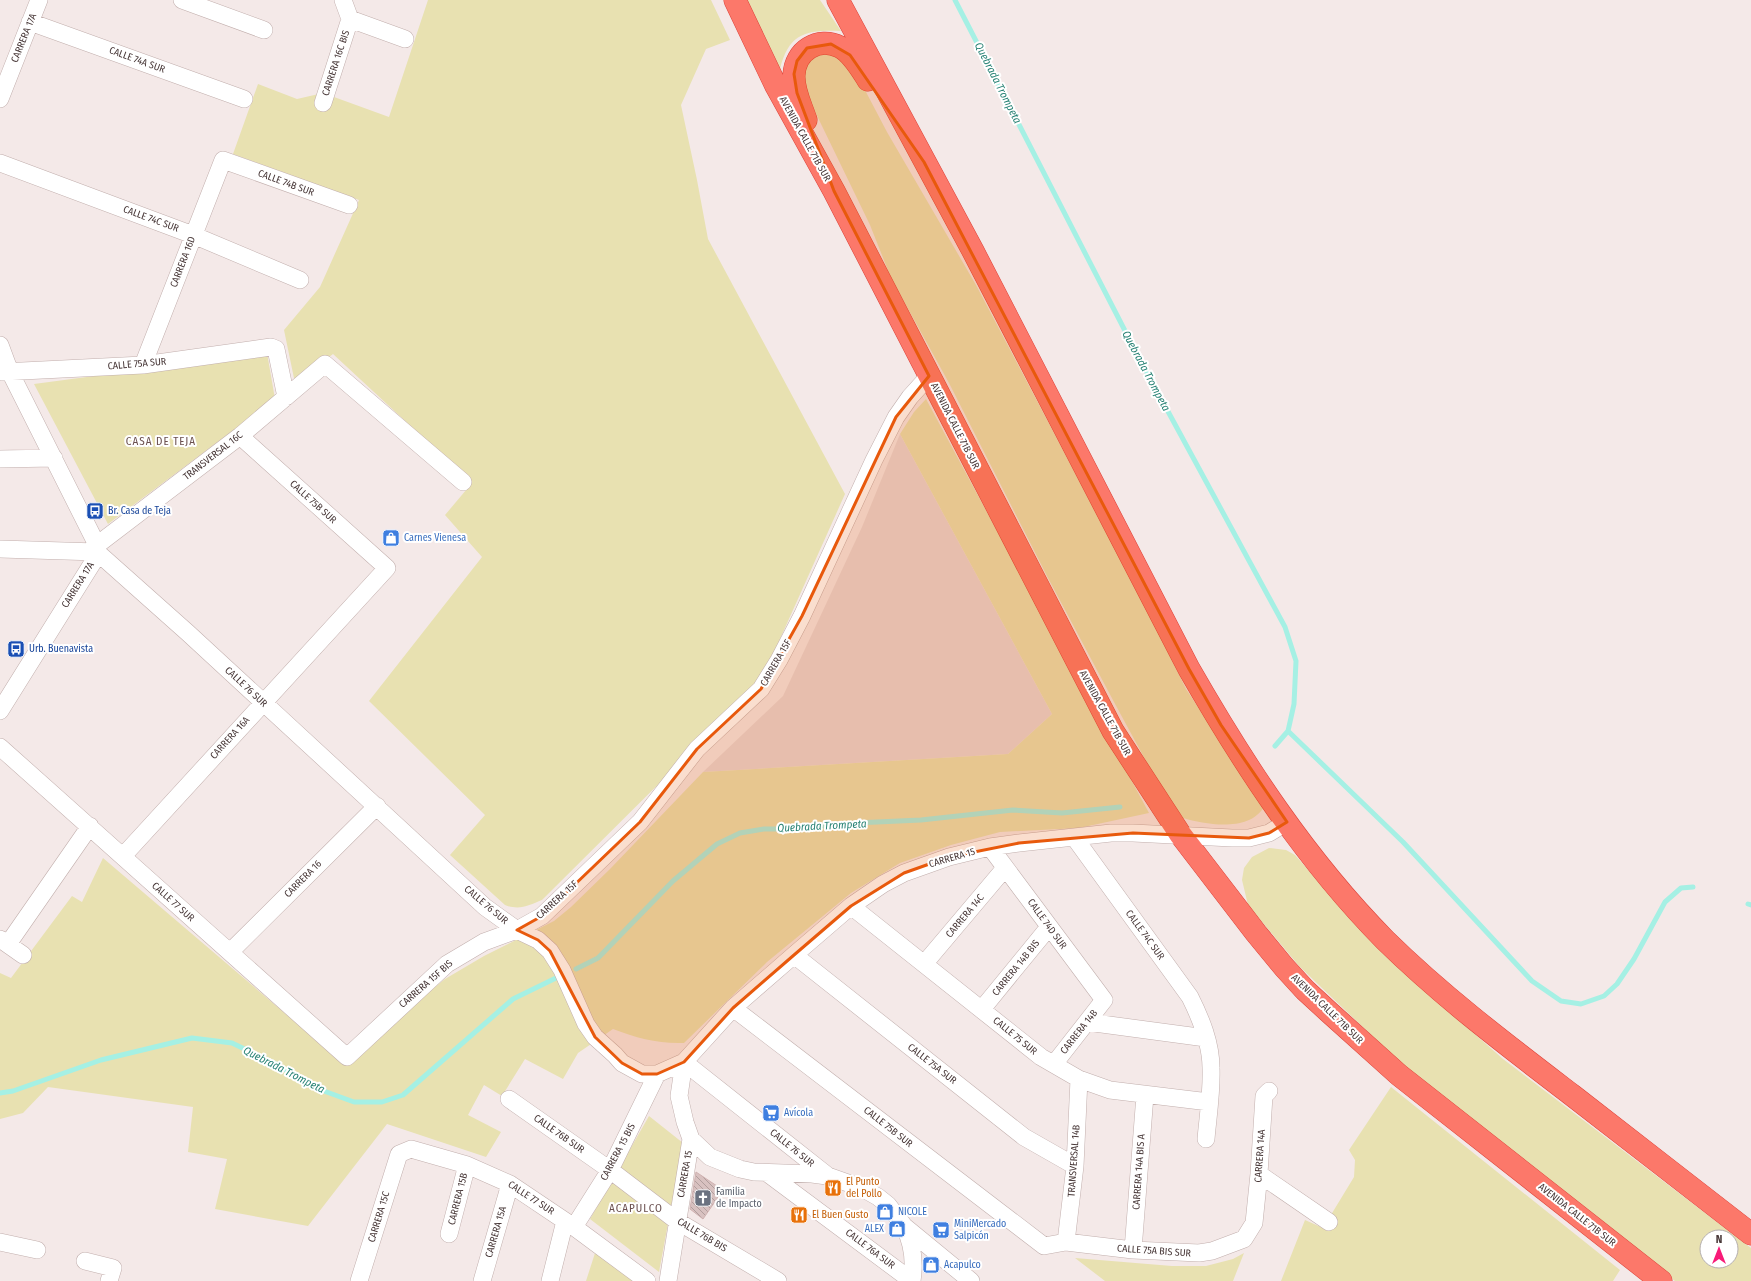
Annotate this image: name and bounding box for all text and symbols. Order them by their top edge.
street label: CARRERA 17A [9,11,40,64]
street label: CARRERA 16C BIS [320,29,352,97]
water label: Quebrada Trompeta [972,40,1024,126]
street label: CALLE 74A SUR [107,44,167,76]
street label: AVENIDA CALLE 71B SUR [777,95,834,184]
street label: CALLE 74B SUR [256,167,316,199]
street label: CALLE 74C SUR [121,203,181,235]
street label: CARRERA 16D [168,235,198,289]
water label: Quebrada Trompeta [1119,328,1173,414]
street label: CALLE 75A SUR [107,355,167,373]
street label: AVENIDA CALLE 71B SUR [928,381,982,472]
street label: TRANSVERSAL 16C [181,429,245,483]
district label: CASA DE TEJA [126,435,196,448]
street label: CALLE 75B SUR [287,478,339,527]
bus stop icon: Br. Casa de Teja [85,501,105,521]
place label: Br. Casa de Teja [108,505,171,517]
shop icon: Carnes Vienesa [381,528,401,548]
place label: Carnes Vienesa [404,532,466,544]
street label: CARRERA 17A [59,559,97,610]
street label: CARRERA 15F [758,637,794,688]
bus stop icon: Urb. Buenavista [6,639,26,659]
place label: Urb. Buenavista [29,643,93,655]
street label: CALLE 76 SUR [222,664,270,710]
street label: AVENIDA CALLE 71B SUR [1077,669,1134,758]
street label: CARRERA 16A [208,714,253,762]
water label: Quebrada Trompeta [777,817,867,835]
street label: CARRERA 15 [928,846,977,870]
street label: CARRERA 16 [282,858,324,900]
street label: CARRERA 15F [534,878,581,922]
street label: CALLE 77 SUR [149,880,197,925]
street label: CALLE 76 SUR [462,883,511,927]
street label: CARRERA 14C [943,892,987,940]
street label: CALLE 74D SUR [1025,897,1070,952]
street label: CALLE 74C SUR [1123,908,1167,963]
street label: CARRERA 14B BIS [990,938,1042,998]
street label: CARRERA 15F BIS [397,957,455,1011]
street label: AVENIDA CALLE 71B SUR [1289,972,1366,1047]
street label: CARRERA 14B [1058,1007,1100,1057]
street label: CALLE 75 SUR [990,1015,1040,1058]
street label: CALLE 75A SUR [905,1041,959,1087]
water label: Quebrada Trompeta [241,1044,327,1096]
supermarket icon: Avícola [761,1103,781,1123]
street label: CALLE 75B SUR [861,1104,915,1150]
place label: Avícola [784,1106,813,1119]
street label: CALLE 76B SUR [531,1112,587,1156]
street label: CARRERA 15 BIS [598,1121,638,1183]
street label: TRANSVERSAL 14B [1065,1124,1083,1198]
street label: CALLE 76 SUR [767,1126,817,1170]
street label: CARRERA 14A [1252,1128,1268,1183]
street label: CARRERA 14A BIS A [1130,1133,1148,1210]
street label: CARRERA 15 [675,1149,695,1198]
street label: CARRERA 15B [446,1171,470,1226]
place label: El Punto del Pollo [846,1176,882,1200]
restaurant icon: El Punto del Pollo [823,1178,843,1198]
street label: CALLE 77 SUR [506,1179,557,1218]
street label: AVENIDA CALLE 71B SUR [1536,1181,1619,1249]
place label: Familia de Impacto [716,1186,762,1210]
church icon: Familia de Impacto [693,1188,713,1208]
street label: CARRERA 15C [366,1190,392,1244]
district label: ACAPULCO [609,1202,663,1215]
shop icon: NICOLE [875,1202,895,1222]
street label: CARRERA 15A [483,1204,509,1259]
restaurant icon: El Buen Gusto [789,1205,809,1225]
place label: NICOLE [898,1206,927,1218]
place label: El Buen Gusto [812,1209,868,1221]
street label: CALLE 76B BIS [675,1215,729,1255]
place label: MiniMercado Salpicón [954,1218,1006,1242]
shop icon: ALEX [887,1219,907,1239]
supermarket icon: MiniMercado Salpicón [931,1220,951,1240]
place label: ALEX [865,1223,884,1235]
street label: CALLE 76A SUR [843,1226,898,1272]
north arrow [1699,1229,1739,1269]
text: N [1716,1233,1722,1246]
street label: CALLE 75A BIS SUR [1117,1242,1192,1260]
shop icon: Acapulco [921,1255,941,1275]
place label: Acapulco [944,1259,981,1271]

